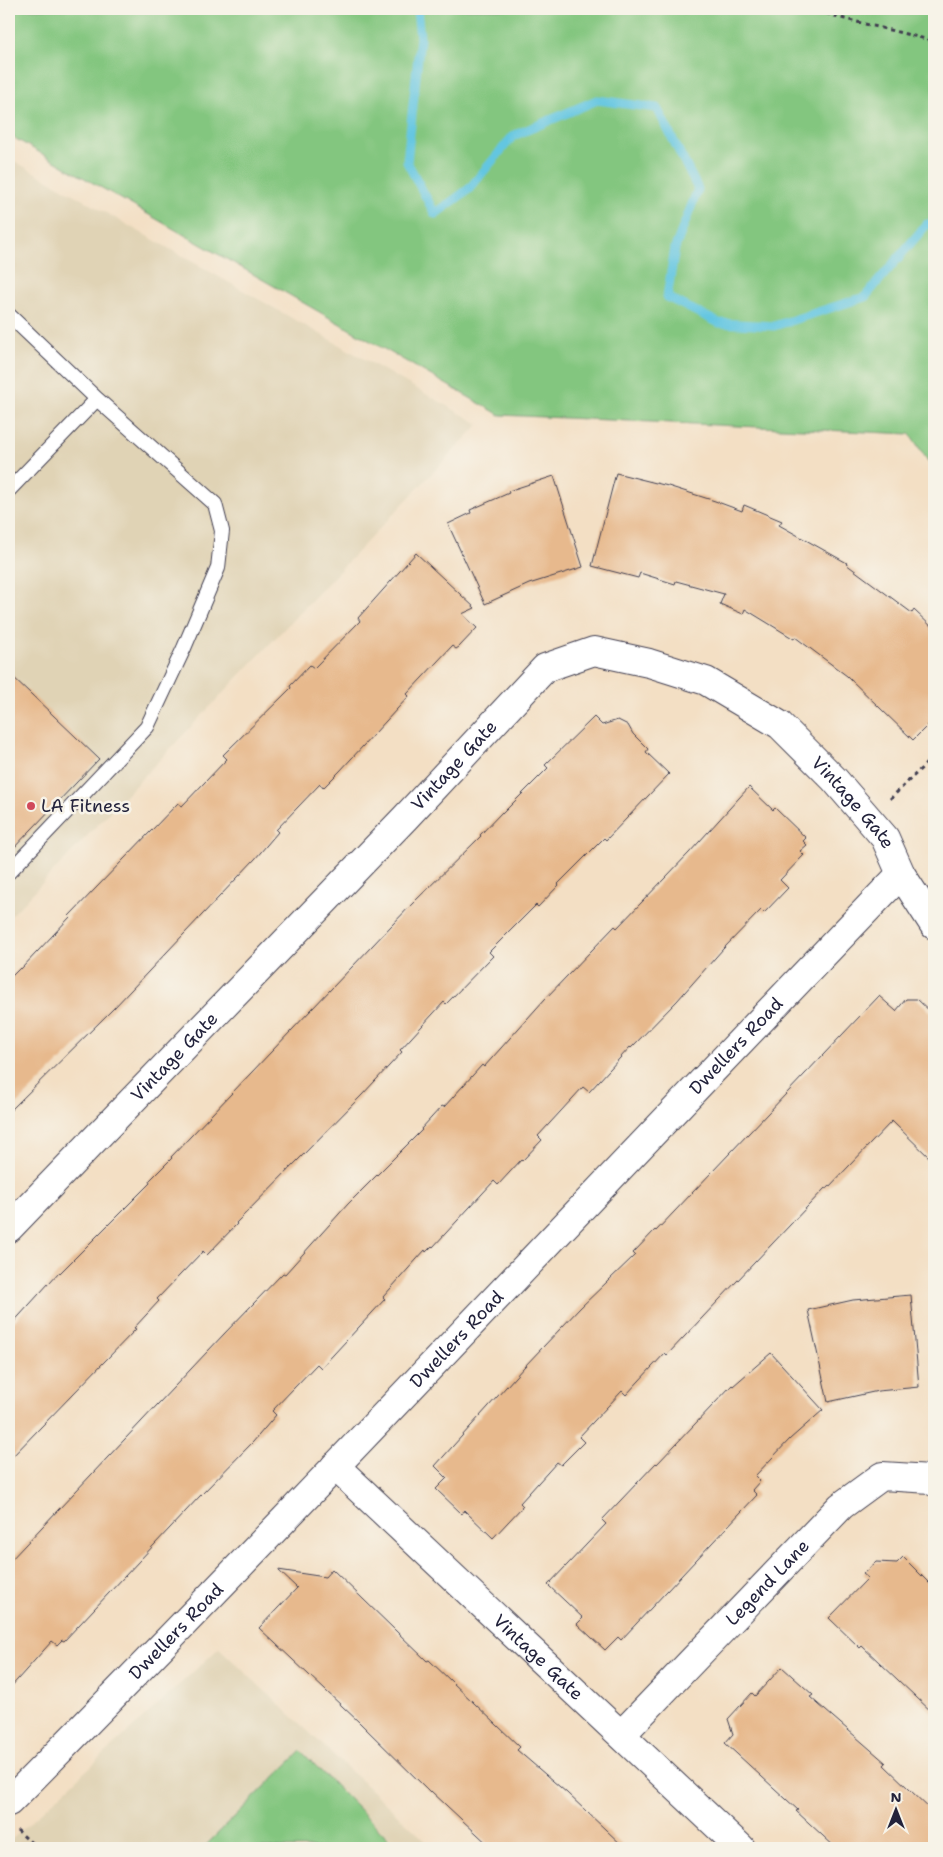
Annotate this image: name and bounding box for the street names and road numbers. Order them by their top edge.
street label: Vintage Gate [406,715,502,816]
street label: Vintage Gate [806,751,900,852]
street label: Dwellers Road [684,992,788,1100]
street label: Vintage Gate [126,1007,223,1107]
street label: Dwellers Road [405,1285,509,1393]
street label: Legend Lane [720,1534,815,1631]
street label: Dwellers Road [124,1578,229,1685]
street label: Vintage Gate [488,1609,589,1706]

